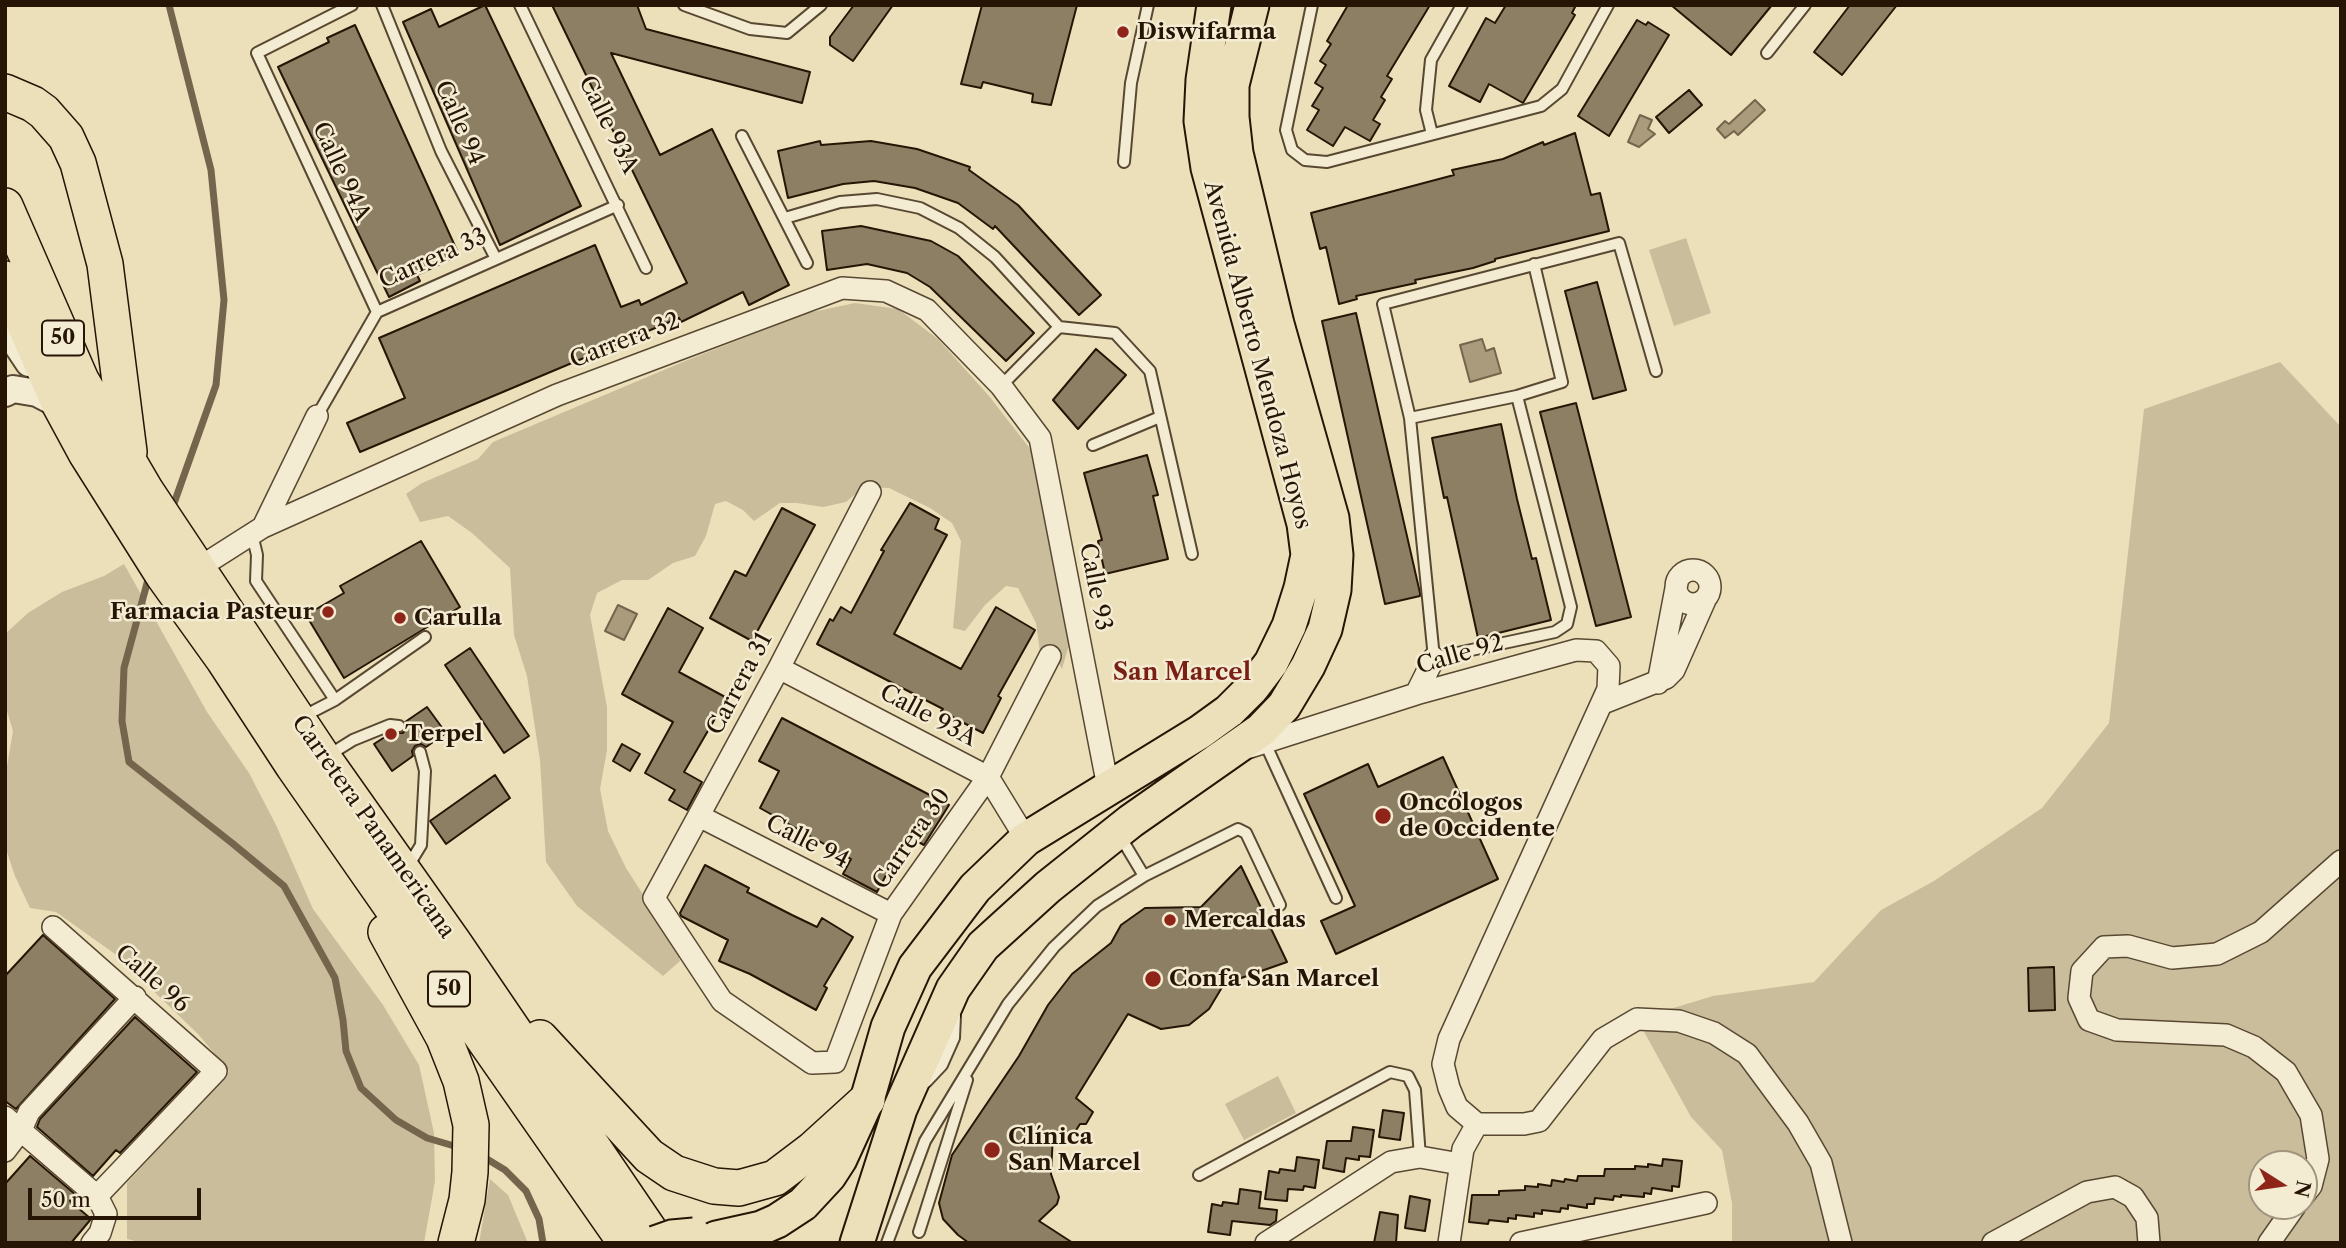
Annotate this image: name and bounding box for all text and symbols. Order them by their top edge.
place label: Diswifarma [1137,18,1276,46]
marker: Diswifarma [1115,24,1131,40]
street label: Calle 93A [572,71,644,179]
street label: Calle 94 [428,77,490,169]
street label: Calle 94A [306,118,376,226]
street label: Avenida Alberto Mendoza Hoyos [1197,178,1317,532]
street label: Carrera 33 [375,223,491,295]
street label: Carrera 32 [566,307,684,375]
road number: 50 [42,320,84,356]
street label: Calle 93 [1073,541,1117,633]
place label: Farmacia Pasteur [110,598,314,626]
marker: Farmacia Pasteur [320,604,336,620]
place label: Carulla [414,604,502,632]
marker: Carulla [392,610,408,626]
street label: Carrera 31 [702,628,778,740]
street label: Calle 92 [1413,629,1507,681]
district label: San Marcel [1113,659,1251,687]
street label: Calle 93A [875,679,981,753]
street label: Carretera Panamericana [285,710,461,944]
place label: Terpel [405,720,483,748]
marker: Terpel [383,726,399,742]
street label: Carrera 30 [867,783,957,895]
place label: Oncólogos de Occidente [1399,789,1555,843]
marker: Oncólogos de Occidente [1373,806,1393,826]
street label: Calle 94 [761,809,853,875]
place label: Mercaldas [1184,906,1306,934]
marker: Mercaldas [1162,912,1178,928]
street label: Calle 96 [109,939,195,1019]
place label: Confa San Marcel [1169,965,1379,993]
marker: Confa San Marcel [1143,969,1163,989]
road number: 50 [428,972,470,1006]
place label: Clínica San Marcel [1008,1123,1141,1177]
marker: Clínica San Marcel [982,1140,1002,1160]
north arrow [2248,1150,2318,1220]
scale bar [32,1174,205,1218]
text: N [2289,1179,2315,1200]
text: 50 m [41,1187,91,1212]

